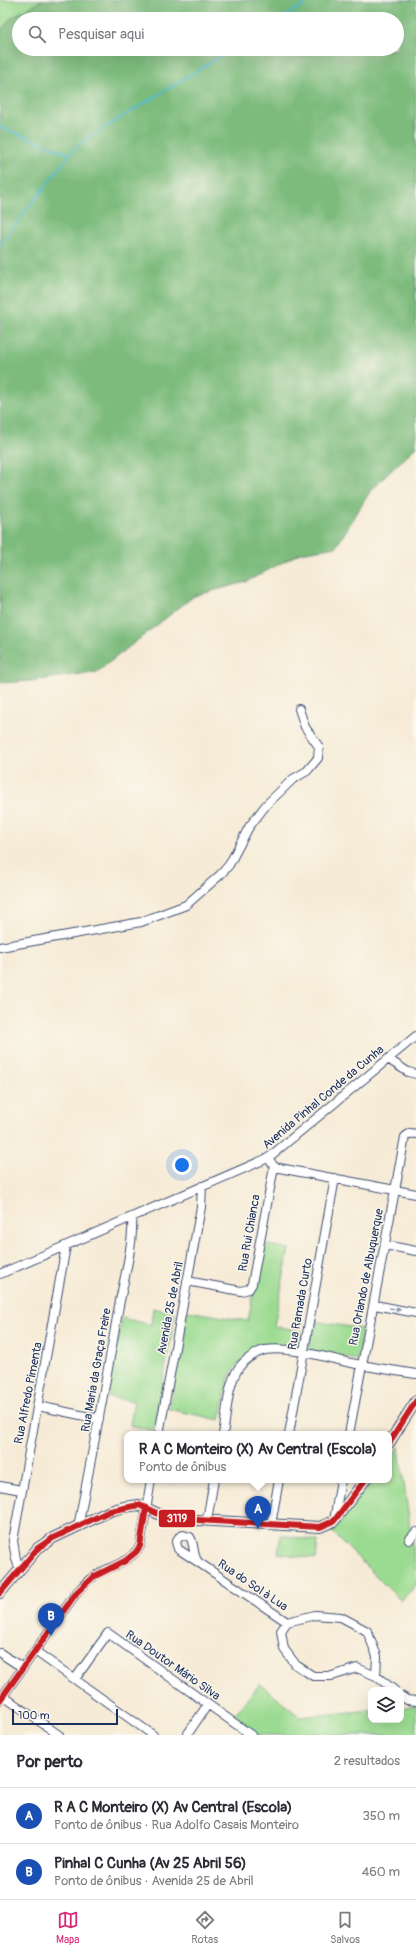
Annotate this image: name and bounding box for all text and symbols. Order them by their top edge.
search box [12,12,404,56]
icon: search [26,23,48,45]
text: Pesquisar aqui [58,25,144,44]
street label: Avenida Pinhal Conde da Cunha [260,1042,387,1153]
your location [172,1155,192,1175]
street label: Rua Rui Chianca [235,1193,264,1273]
street label: Rua Orlando de Albuquerque [346,1207,387,1347]
street label: Rua Ramada Curto [285,1256,316,1351]
street label: Avenida 25 de Abril [154,1260,187,1356]
one-way arrow [389,1306,401,1312]
street label: Rua Maria da Graça Freire [78,1307,115,1433]
street label: Rua Alfredo Pimenta [11,1341,46,1445]
popup [124,1431,392,1483]
text: R A C Monteiro (X) Av Central (Escola) [139,1440,377,1459]
text: Ponto de ônibus [139,1459,226,1475]
pin: A [245,1496,271,1529]
line badge: 3119 [158,1509,196,1528]
text: 3119 [167,1512,188,1525]
street label: Rua do Sol à Lua [215,1556,291,1615]
pin: B [38,1603,64,1636]
street label: Rua Doutor Mário Silva [123,1627,223,1704]
map controls [368,1687,404,1723]
button: layers [368,1687,404,1723]
scale bar [12,1707,118,1726]
text: 100 m [18,1709,49,1722]
text: Por perto [16,1751,83,1772]
text: 2 resultados [334,1753,400,1769]
text: R A C Monteiro (X) Av Central (Escola) [54,1798,292,1817]
text: A [25,1808,33,1824]
text: 350 m [362,1808,400,1824]
text: Ponto de ônibus · Rua Adolfo Casais Monteiro [54,1817,299,1833]
text: Pinhal C Cunha (Av 25 Abril 56) [54,1854,247,1873]
text: B [25,1864,33,1880]
text: 460 m [362,1864,400,1880]
text: Ponto de ônibus · Avenida 25 de Abril [54,1873,254,1889]
tab: Mapa [56,1909,79,1946]
tab: Rotas [191,1909,218,1946]
tab: Salvos [330,1909,360,1946]

